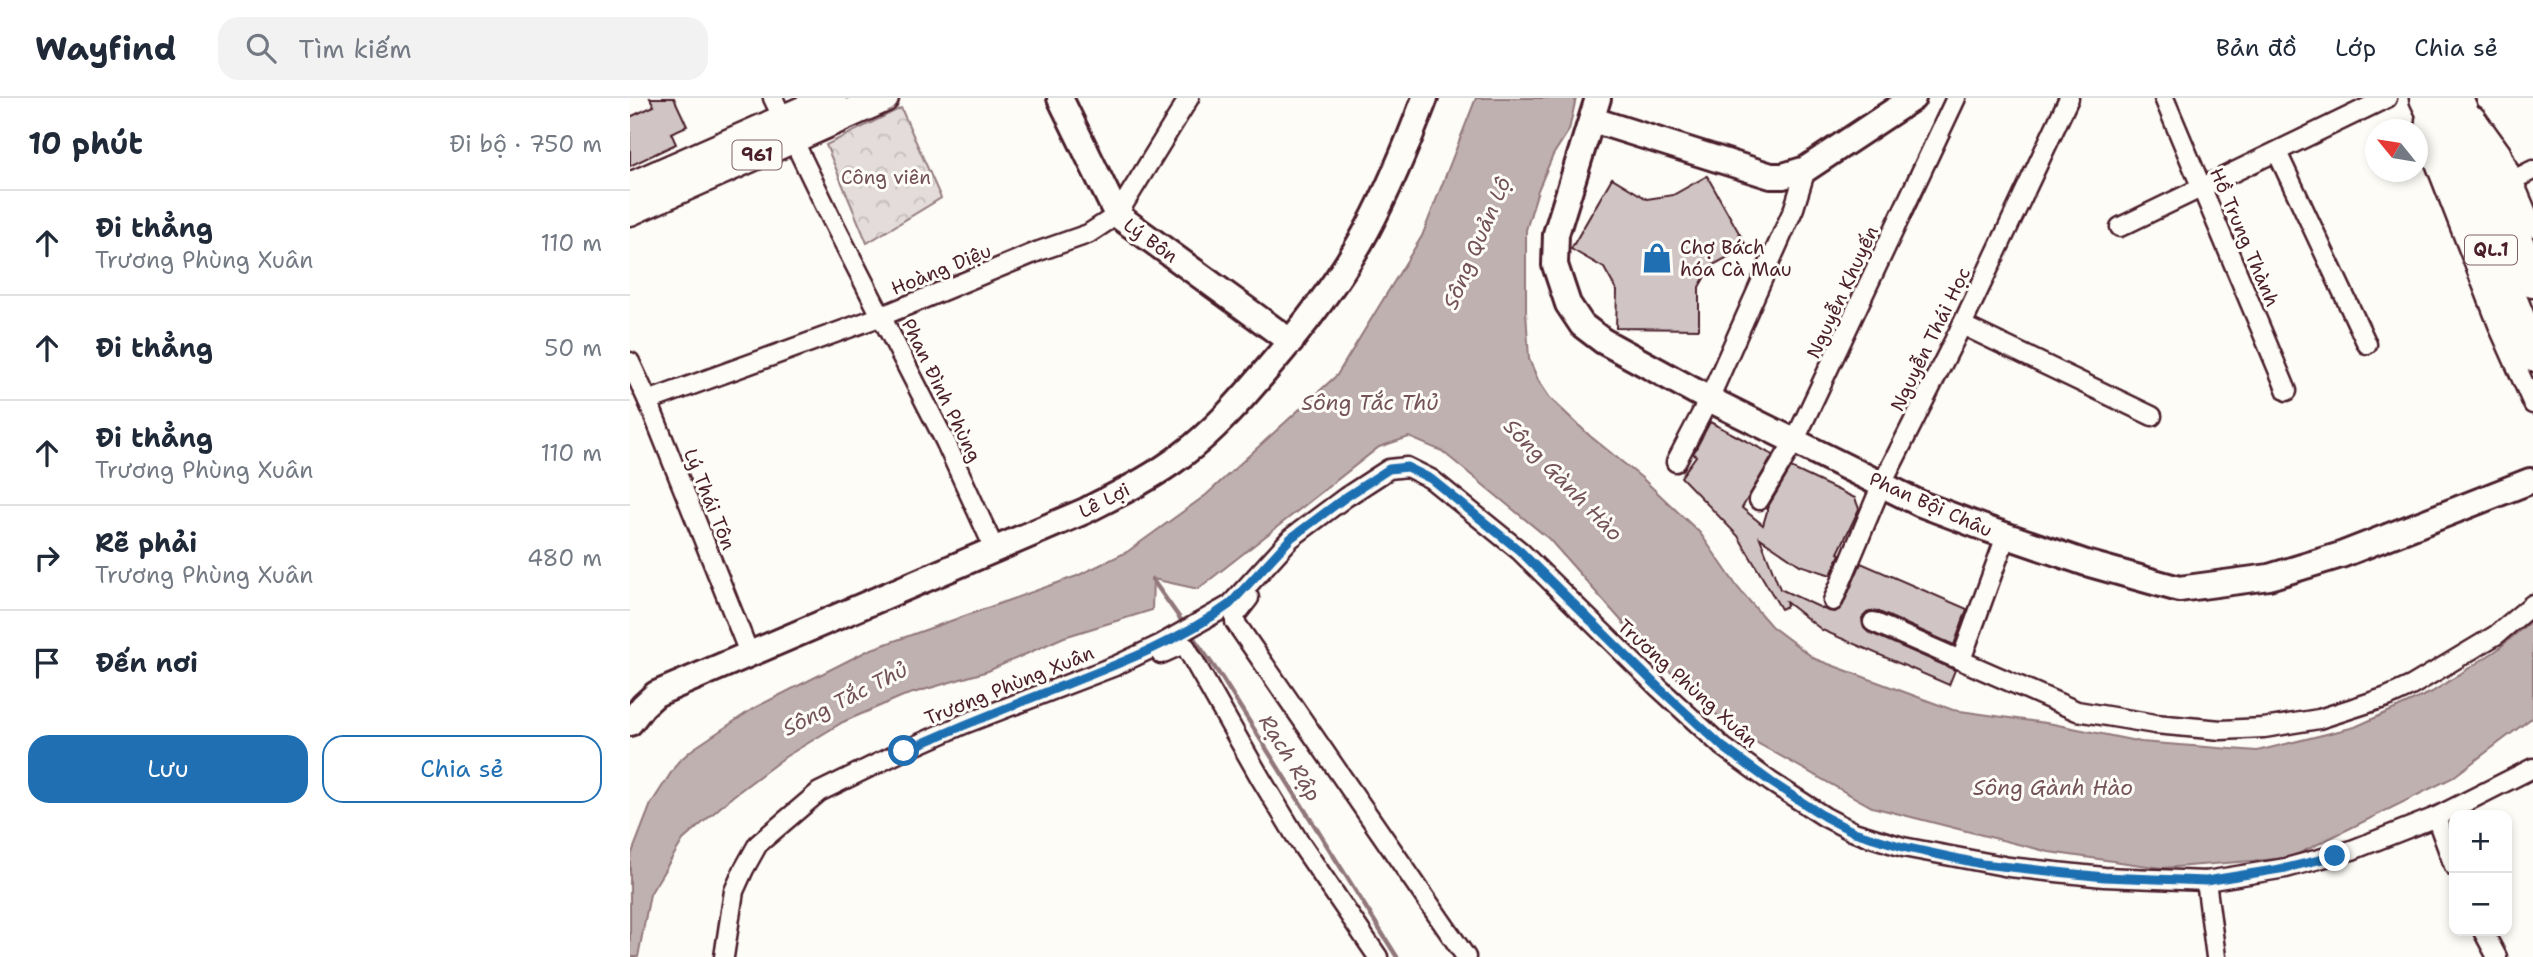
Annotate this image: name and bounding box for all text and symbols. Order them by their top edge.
search box [218,17,708,80]
text: Wayfind [35,26,176,71]
icon: search [242,29,280,67]
text: Tìm kiếm [298,31,412,66]
text: Bản đồ [2216,32,2297,64]
text: Lớp [2335,32,2376,64]
text: Chia sẻ [2414,32,2498,64]
north arrow [2365,119,2428,182]
text: 10 phút [28,123,143,164]
text: Đi bộ · 750 m [450,129,602,159]
road number: 961 [732,140,782,170]
street label: Hồ Trung Thành [2204,164,2285,311]
park label: Công viên [841,165,931,190]
water label: Sông Quản Lộ [1437,172,1518,313]
text: Đi thẳng [95,210,213,245]
street label: Lý Bôn [1119,212,1183,269]
street label: Nguyễn Khuyến [1801,222,1884,363]
icon: ahead [28,224,66,262]
text: 110 m [540,228,602,258]
place label: Chợ Bách hóa Cà Mau [1680,235,1792,282]
road number: QL.1 [2465,236,2517,265]
street label: Hoàng Diệu [887,238,995,301]
shop icon: Chợ Bách hóa Cà Mau [1640,241,1674,275]
text: Trương Phùng Xuân [95,245,313,275]
street label: Nguyễn Thái Học [1885,263,1976,415]
street label: Phan Đình Phùng [896,314,987,466]
icon: ahead [28,329,66,367]
text: Đi thẳng [95,330,213,365]
text: 50 m [544,333,602,363]
water label: Sông Tắc Thủ [1302,389,1438,417]
water label: Sông Gành Hào [1497,413,1629,547]
text: Đi thẳng [95,420,213,455]
icon: ahead [28,434,66,472]
text: 110 m [540,438,602,468]
street label: Lý Thái Tôn [678,445,741,553]
text: Trương Phùng Xuân [95,455,313,485]
street label: Phan Bội Châu [1865,466,1996,543]
street label: Lê Lợi [1074,477,1134,524]
text: Rẽ phải [95,525,197,560]
icon: right [28,539,66,577]
text: 480 m [527,543,602,573]
text: Trương Phùng Xuân [95,560,313,590]
street label: Trương Phùng Xuân [1612,614,1763,753]
street label: Trương Phùng Xuân [921,640,1097,731]
icon: arrive [28,644,66,682]
text: Đến nơi [95,645,198,680]
water label: Sông Tắc Thủ [778,655,912,743]
water label: Rạch Rập [1252,709,1328,807]
button: Lưu [28,735,308,803]
button: Chia sẻ [322,735,602,803]
route start [888,735,919,766]
water label: Sông Gành Hào [1973,774,2133,802]
map controls [2449,810,2512,936]
button: + [2449,810,2512,873]
route end [2319,840,2350,871]
button: − [2449,873,2512,936]

